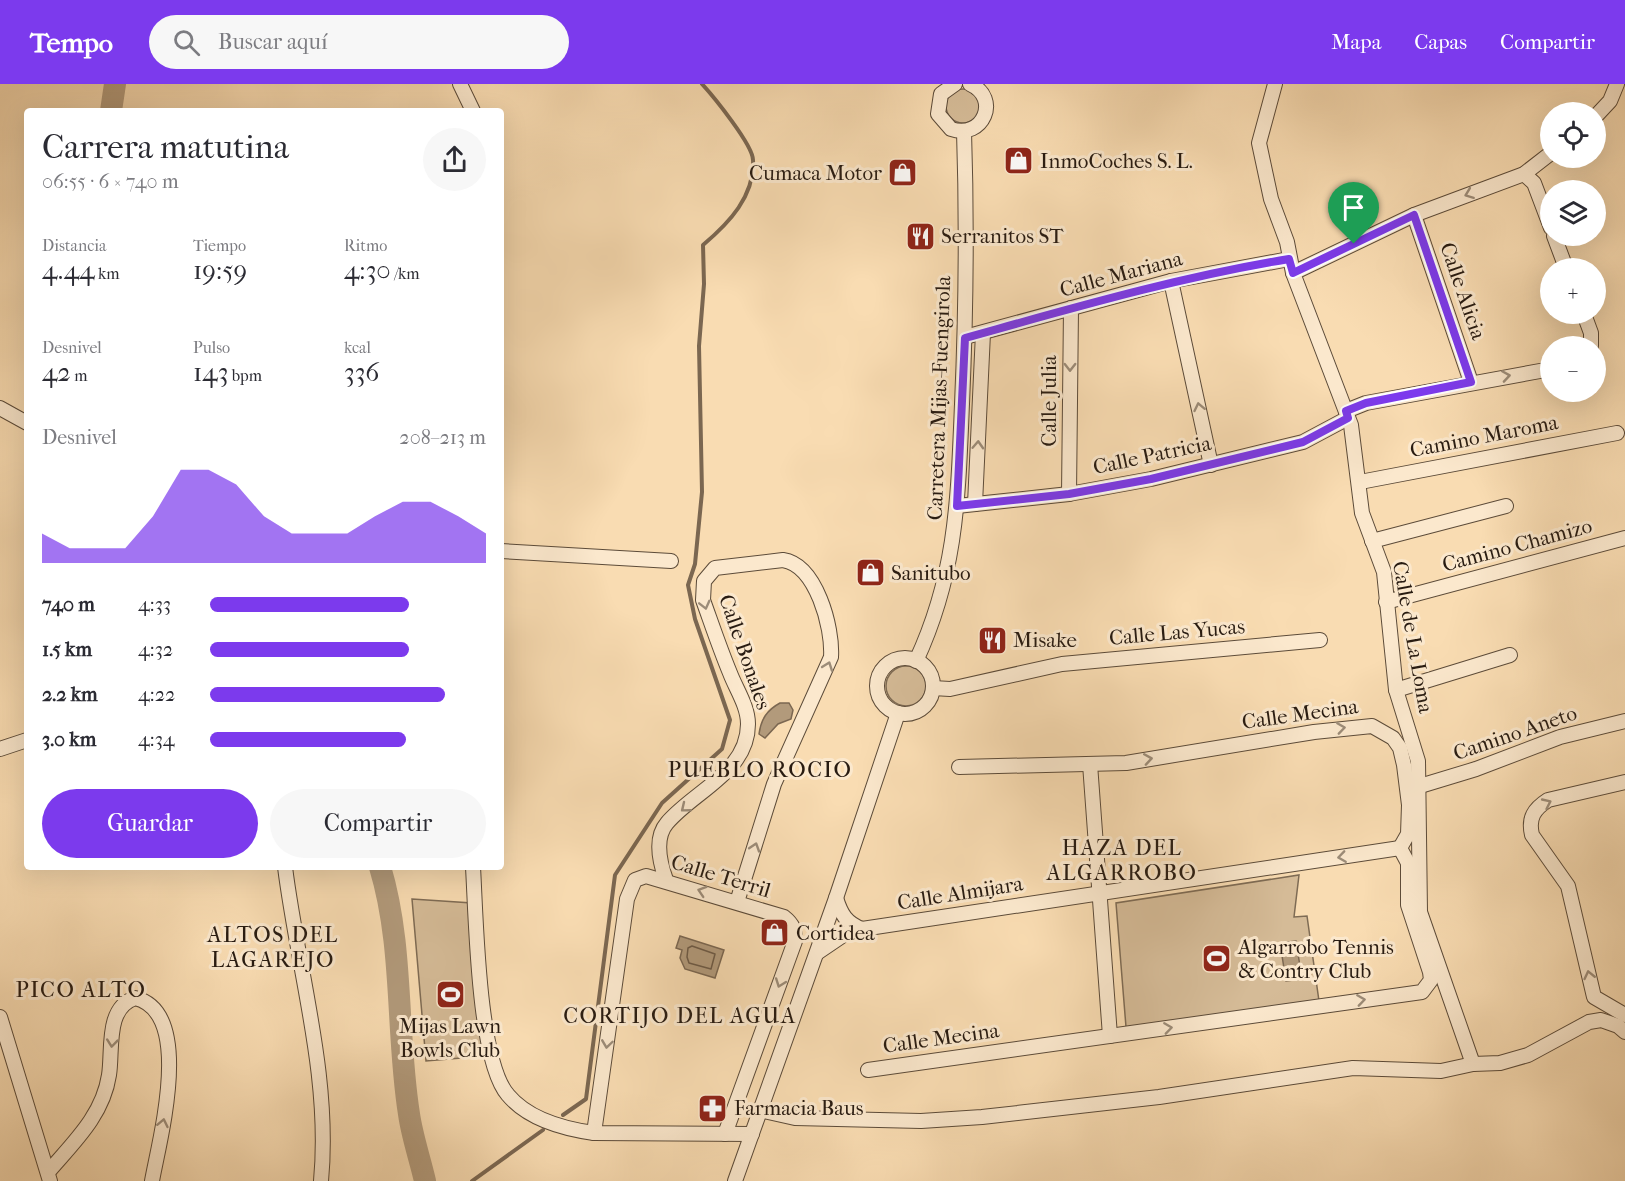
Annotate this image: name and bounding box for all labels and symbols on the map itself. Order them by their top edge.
shop icon: InmoCoches S. L. [1003,145,1035,177]
place label: InmoCoches S. L. [1040,149,1193,173]
shop icon: Cumaca Motor [887,157,919,189]
place label: Cumaca Motor [749,161,882,185]
pin [1328,182,1379,244]
one-way arrow [1464,187,1475,200]
restaurant icon: Serranitos ST [904,220,936,252]
place label: Serranitos ST [941,224,1064,248]
street label: Calle Alicia [1435,239,1491,343]
street label: Calle Mariana [1057,246,1185,302]
street label: Carretera Mijas-Fuengirola [923,275,955,521]
street label: Calle Julia [1037,355,1061,447]
one-way arrow [1064,362,1076,371]
one-way arrow [1500,370,1510,383]
one-way arrow [1193,403,1206,413]
street label: Camino Maroma [1408,410,1560,462]
street label: Calle Patricia [1091,431,1213,479]
one-way arrow [971,441,984,450]
street label: Camino Chamizo [1440,513,1594,577]
shop icon: Sanitubo [854,557,886,589]
street label: Calle de La Loma [1388,559,1438,715]
place label: Sanitubo [891,561,971,585]
street label: Calle Bonales [714,591,776,713]
one-way arrow [698,600,711,610]
street label: Calle Las Yucas [1108,614,1246,650]
restaurant icon: Misake [976,624,1008,656]
place label: Misake [1013,628,1077,652]
one-way arrow [820,661,833,672]
street label: Calle Mecina [1240,694,1360,734]
street label: Camino Aneto [1450,701,1580,765]
one-way arrow [1336,723,1345,735]
one-way arrow [1143,753,1153,766]
district label: PUEBLO ROCIO [668,757,852,783]
one-way arrow [1541,798,1552,810]
one-way arrow [681,801,692,812]
district label: HAZA DEL ALGARROBO [1046,835,1197,886]
one-way arrow [748,842,760,853]
street label: Calle Terril [668,849,774,903]
one-way arrow [1337,850,1346,862]
street label: Calle Almijara [895,871,1025,915]
one-way arrow [697,886,708,898]
shop icon: Cortidea [759,917,791,949]
place label: Cortidea [796,921,875,945]
district label: ALTOS DEL LAGAREJO [206,922,339,973]
place label: Algarrobo Tennis & Contry Club [1237,935,1394,983]
sports icon: Algarrobo Tennis & Contry Club [1201,943,1233,975]
one-way arrow [1584,970,1597,980]
district label: PICO ALTO [16,977,146,1003]
one-way arrow [774,977,787,988]
sports icon: Mijas Lawn Bowls Club [434,979,466,1011]
one-way arrow [1356,995,1366,1007]
district label: CORTIJO DEL AGUA [563,1003,797,1029]
place label: Mijas Lawn Bowls Club [399,1014,501,1062]
street label: Calle Mecina [881,1018,1001,1058]
one-way arrow [1163,1022,1172,1034]
one-way arrow [106,1039,118,1048]
one-way arrow [601,1039,613,1048]
pharmacy icon: Farmacia Baus [697,1092,729,1124]
place label: Farmacia Baus [734,1096,864,1120]
one-way arrow [155,1119,168,1129]

